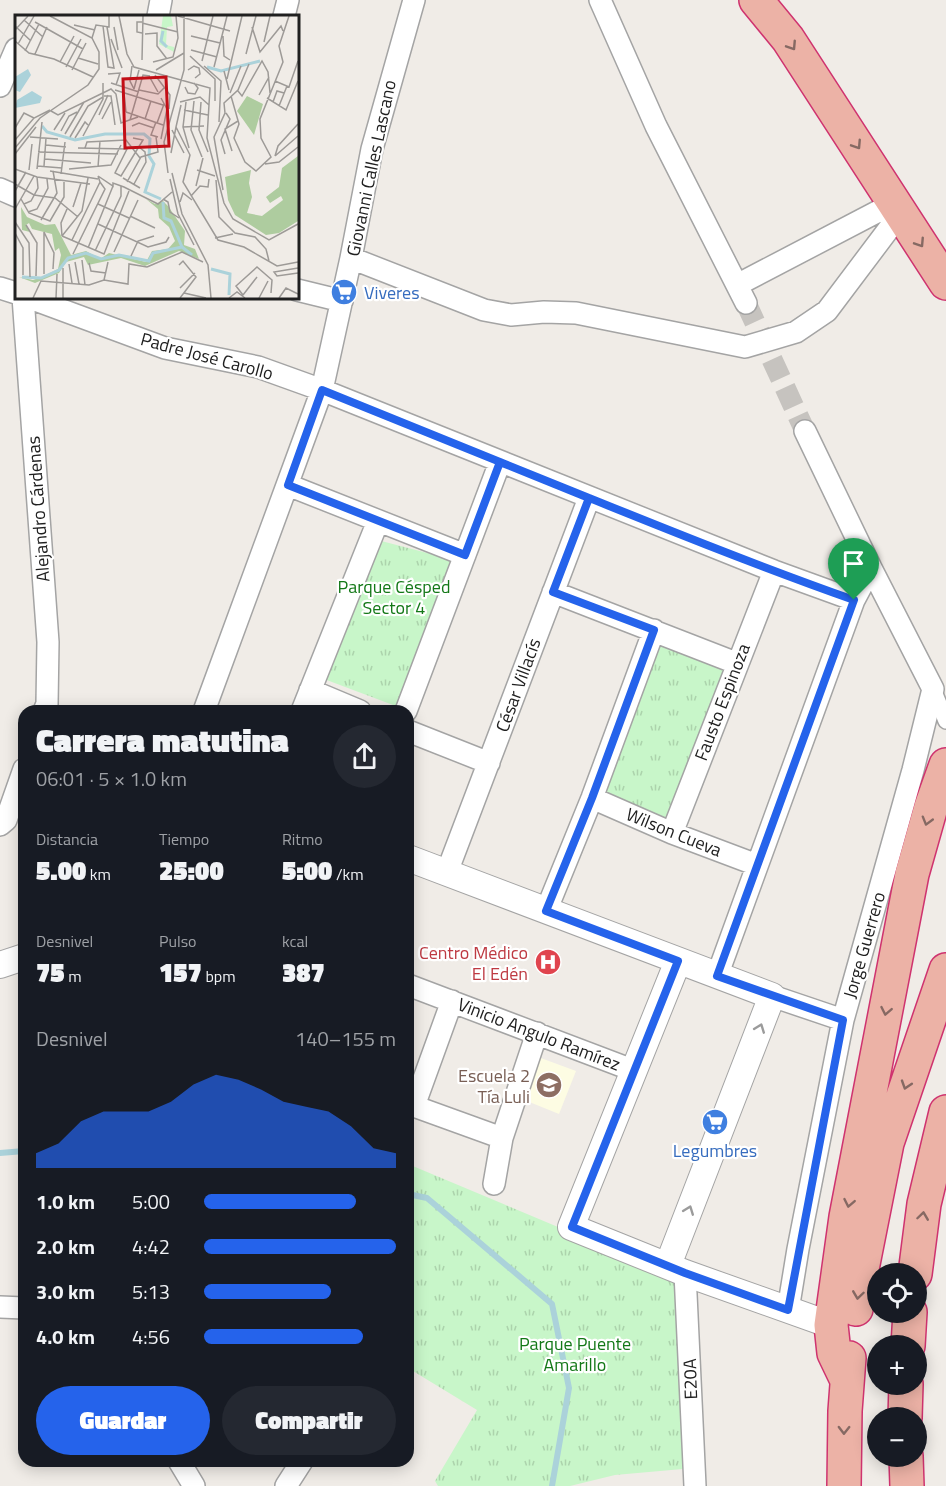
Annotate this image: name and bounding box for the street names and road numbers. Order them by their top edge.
street label: Giovanni Calles Lascano [339,77,403,259]
street label: Padre José Carollo [138,325,276,387]
street label: Alejandro Cárdenas [19,435,57,583]
street label: César Villacís [489,634,547,736]
street label: Fausto Espinoza [687,639,757,765]
street label: Wilson Cueva [622,801,726,863]
street label: Jorge Guerrero [836,889,892,1001]
street label: Vinicio Angulo Ramírez [454,990,624,1078]
street label: E20A [676,1358,704,1400]

